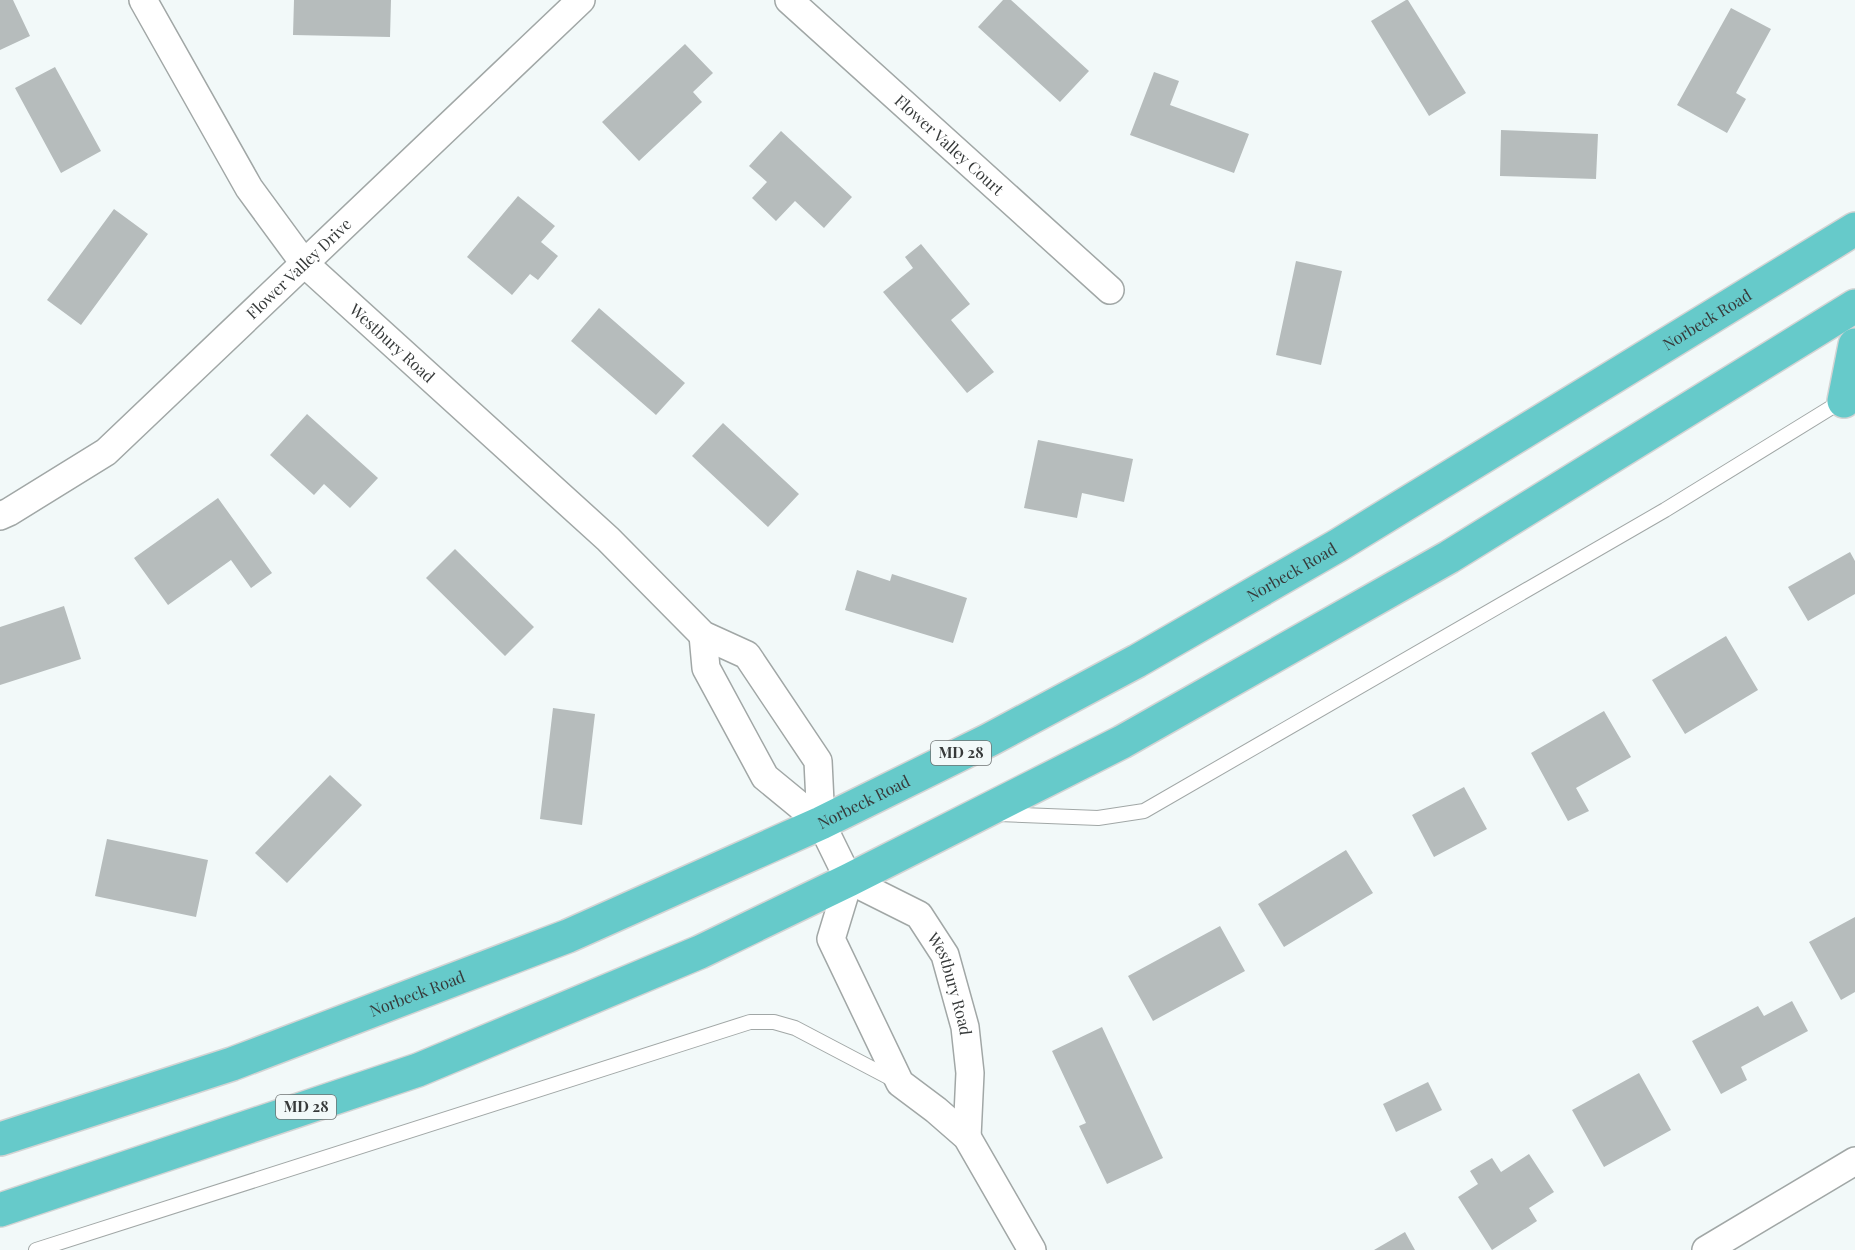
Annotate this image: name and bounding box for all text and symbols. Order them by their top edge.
street label: Flower Valley Court [891,90,1009,199]
street label: Flower Valley Drive [241,213,355,323]
street label: Norbeck Road [1658,284,1755,354]
street label: Westbury Road [345,298,440,387]
street label: Norbeck Road [1243,537,1340,606]
road number: MD 28 [931,741,991,765]
street label: Norbeck Road [814,770,913,833]
street label: Westbury Road [923,927,977,1036]
street label: Norbeck Road [366,965,468,1021]
road number: MD 28 [276,1095,336,1119]

